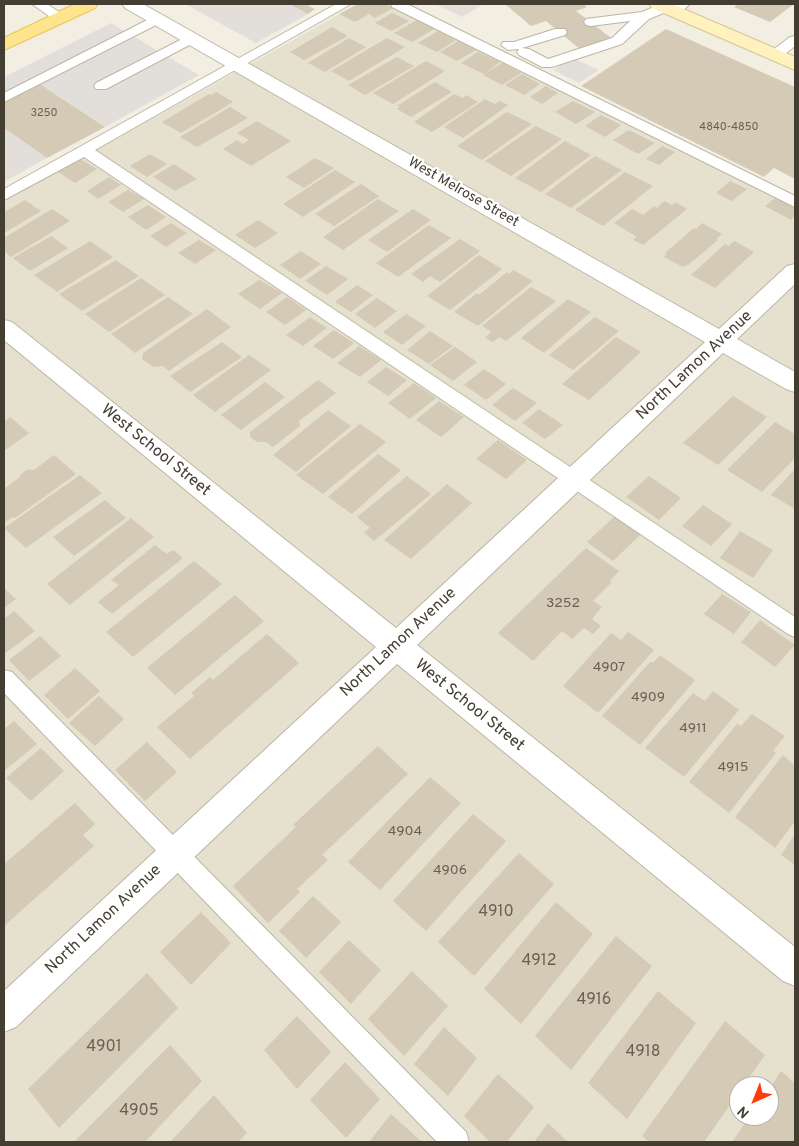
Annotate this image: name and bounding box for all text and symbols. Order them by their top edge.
house number: 3250 [30,107,58,121]
house number: 4840-4850 [699,121,759,135]
street label: West Melrose Street [405,154,521,232]
street label: North Lamon Avenue [633,307,757,425]
street label: West School Street [96,401,214,501]
street label: North Lamon Avenue [337,584,461,702]
house number: 3252 [546,596,580,612]
street label: West School Street [410,656,528,756]
house number: 4907 [593,660,625,676]
house number: 4909 [631,690,665,706]
house number: 4911 [679,721,707,737]
house number: 4915 [718,760,748,776]
house number: 4904 [388,824,422,840]
street label: North Lamon Avenue [42,861,166,979]
house number: 4906 [433,863,467,879]
house number: 4910 [478,903,514,923]
house number: 4912 [521,952,557,972]
house number: 4916 [577,991,611,1011]
house number: 4901 [86,1038,122,1058]
house number: 4918 [626,1043,660,1063]
north arrow [729,1076,779,1126]
house number: 4905 [119,1102,159,1122]
text: N [734,1102,753,1121]

